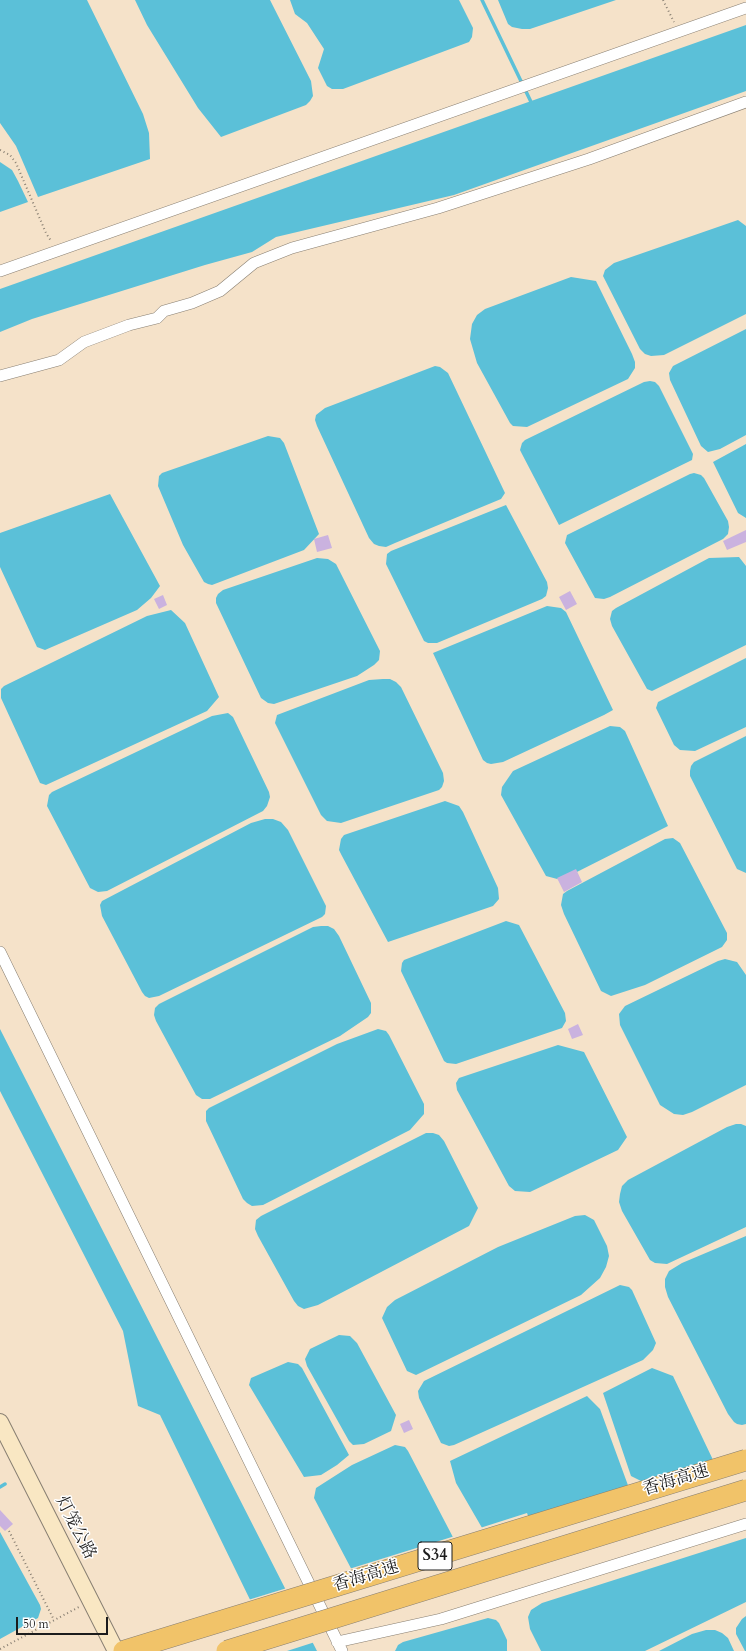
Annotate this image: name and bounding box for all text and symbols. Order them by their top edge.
street label: 香海高速 [641,1461,711,1501]
street label: 灯笼公路 [50,1493,100,1563]
road number: S34 [418,1542,452,1570]
street label: 香海高速 [331,1557,401,1597]
scale bar [18,1609,110,1635]
text: 50 m [23,1616,49,1632]

